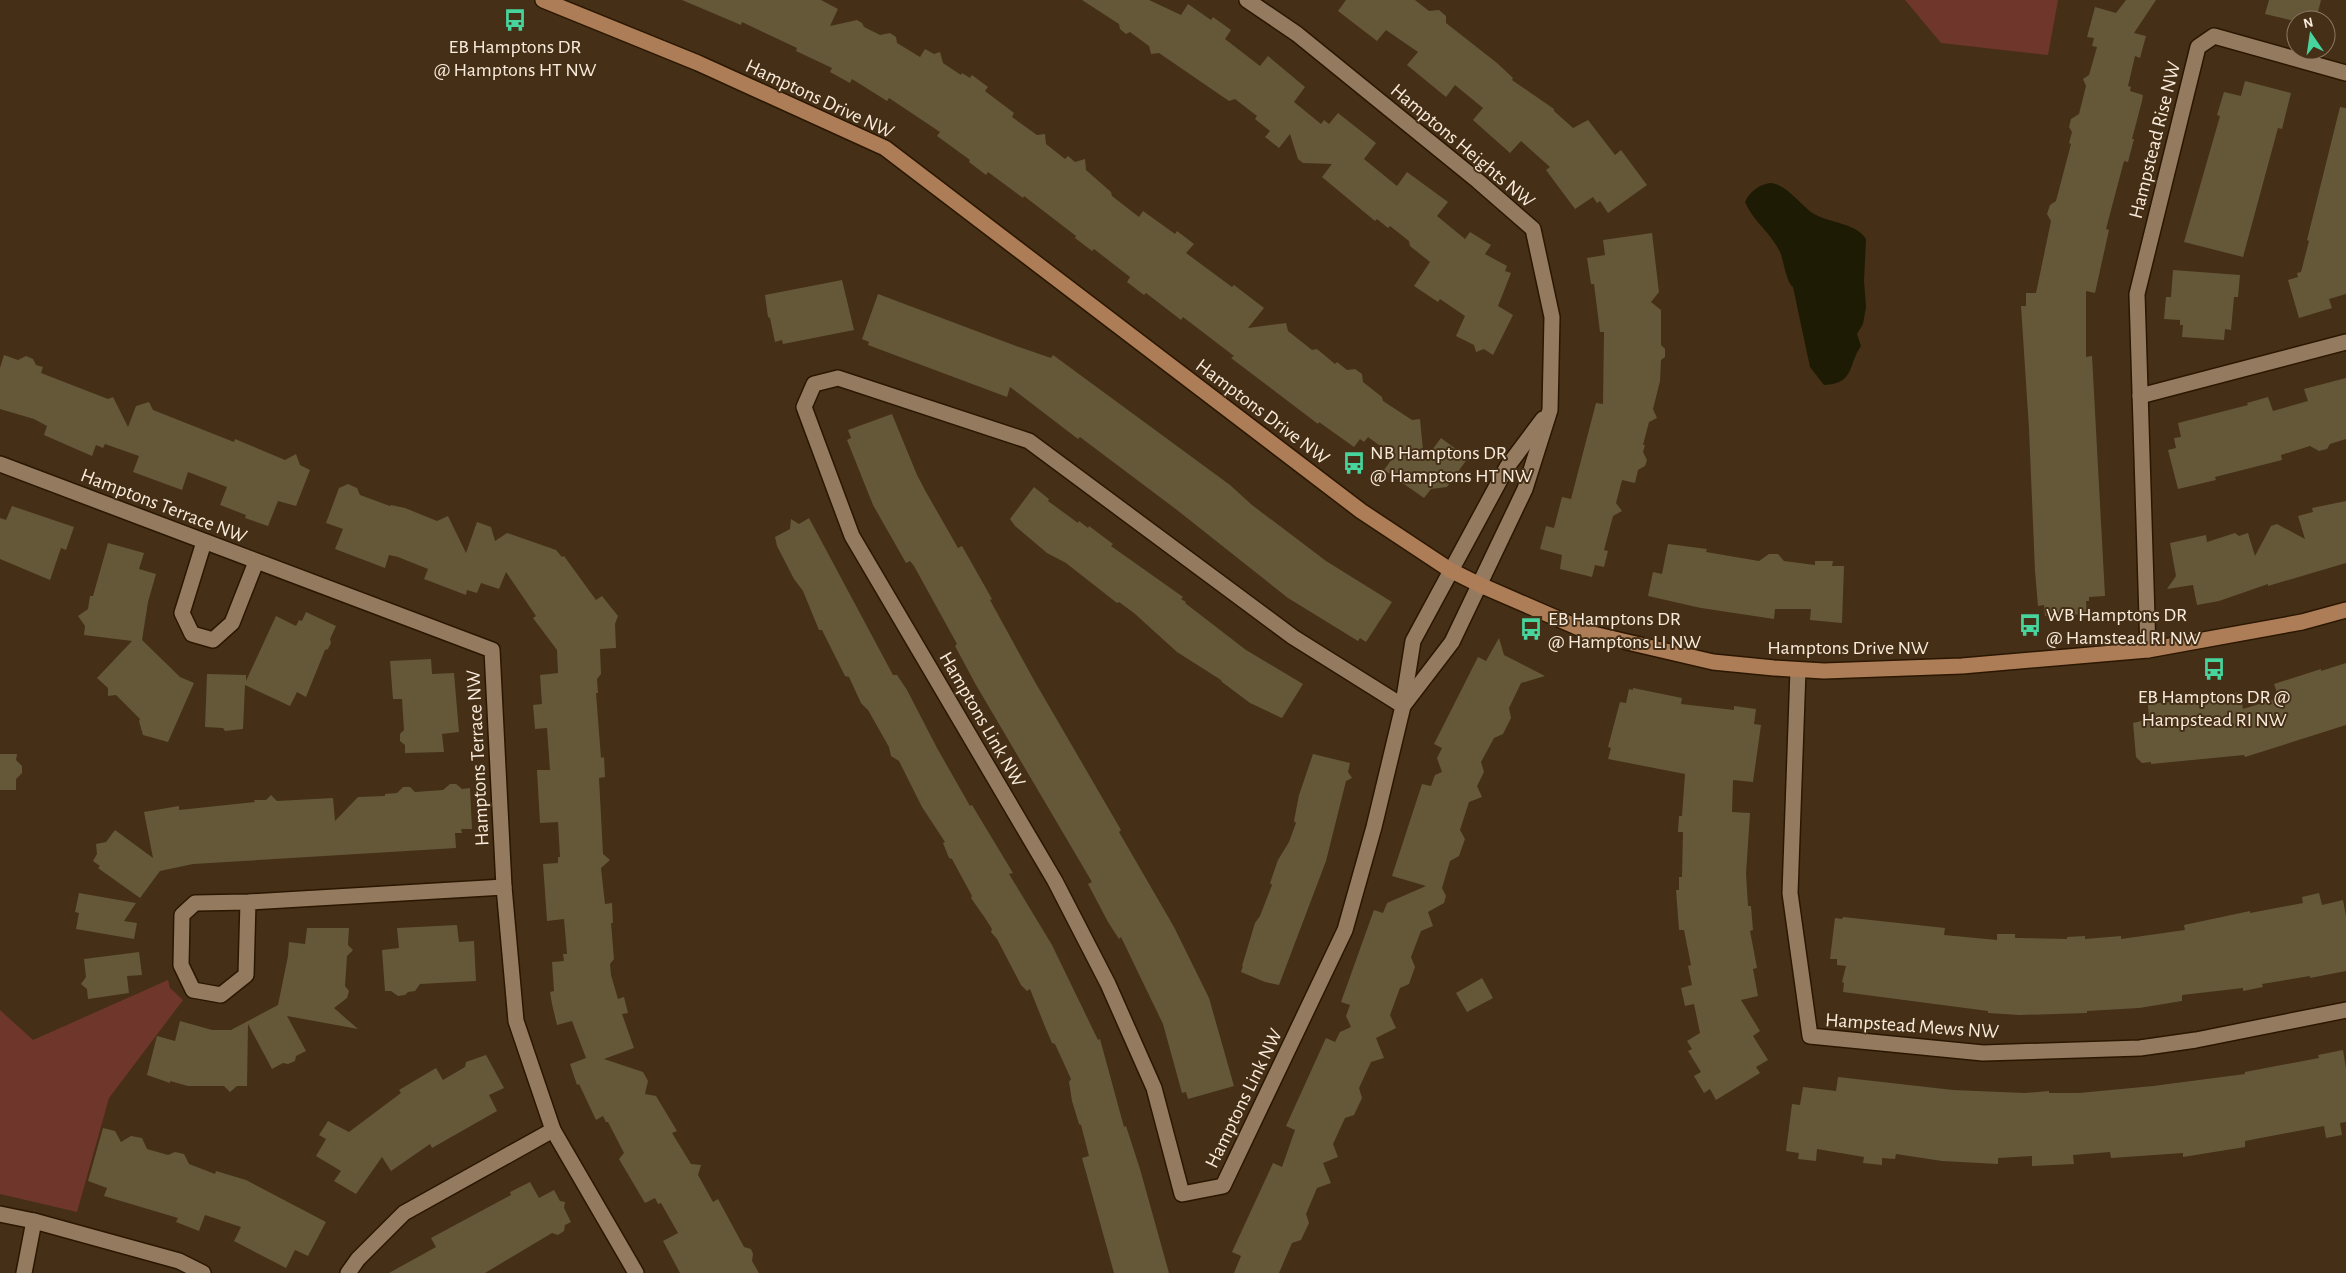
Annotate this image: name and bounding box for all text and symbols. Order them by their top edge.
bus stop icon: EB Hamptons DR @ Hamptons HT NW [502,7,528,33]
north arrow [2286,10,2336,60]
text: N [2302,15,2315,31]
place label: EB Hamptons DR @ Hamptons HT NW [434,37,596,80]
street label: Hamptons Drive NW [742,56,897,142]
street label: Hampstead Rise NW [2126,60,2184,221]
street label: Hamptons Heights NW [1387,80,1538,212]
street label: Hamptons Drive NW [1192,355,1333,468]
place label: NB Hamptons DR @ Hamptons HT NW [1370,443,1533,486]
bus stop icon: NB Hamptons DR @ Hamptons HT NW [1341,450,1367,476]
street label: Hamptons Terrace NW [78,465,250,547]
place label: WB Hamptons DR @ Hamstead RI NW [2046,605,2201,648]
place label: EB Hamptons DR @ Hamptons LI NW [1548,609,1701,652]
bus stop icon: WB Hamptons DR @ Hamstead RI NW [2017,612,2043,638]
bus stop icon: EB Hamptons DR @ Hamptons LI NW [1518,616,1544,642]
street label: Hamptons Drive NW [1767,638,1929,658]
street label: Hamptons Link NW [935,649,1029,791]
bus stop icon: EB Hamptons DR @ Hampstead RI NW [2201,656,2227,682]
street label: Hamptons Terrace NW [463,669,493,846]
place label: EB Hamptons DR @ Hampstead RI NW [2138,687,2290,730]
street label: Hampstead Mews NW [1824,1010,2000,1042]
street label: Hamptons Link NW [1202,1025,1286,1171]

